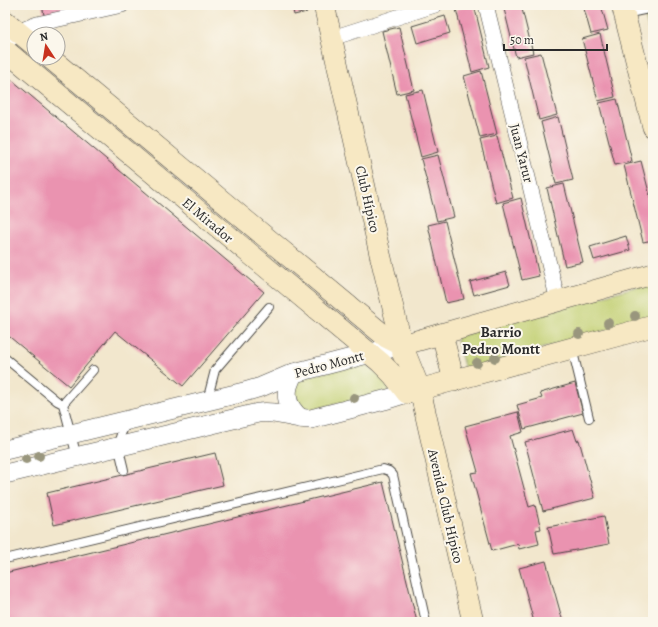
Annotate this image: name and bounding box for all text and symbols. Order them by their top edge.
north arrow [26,26,66,66]
scale bar [504,26,607,52]
text: N [39,29,50,45]
text: 50 m [510,32,534,48]
street label: Juan Yarur [505,122,538,185]
street label: Club Hípico [351,164,384,234]
street label: El Mirador [178,193,238,248]
district label: Barrio Pedro Montt [462,322,540,359]
street label: Pedro Montt [292,346,366,383]
street label: Avenida Club Hípico [423,446,468,565]

